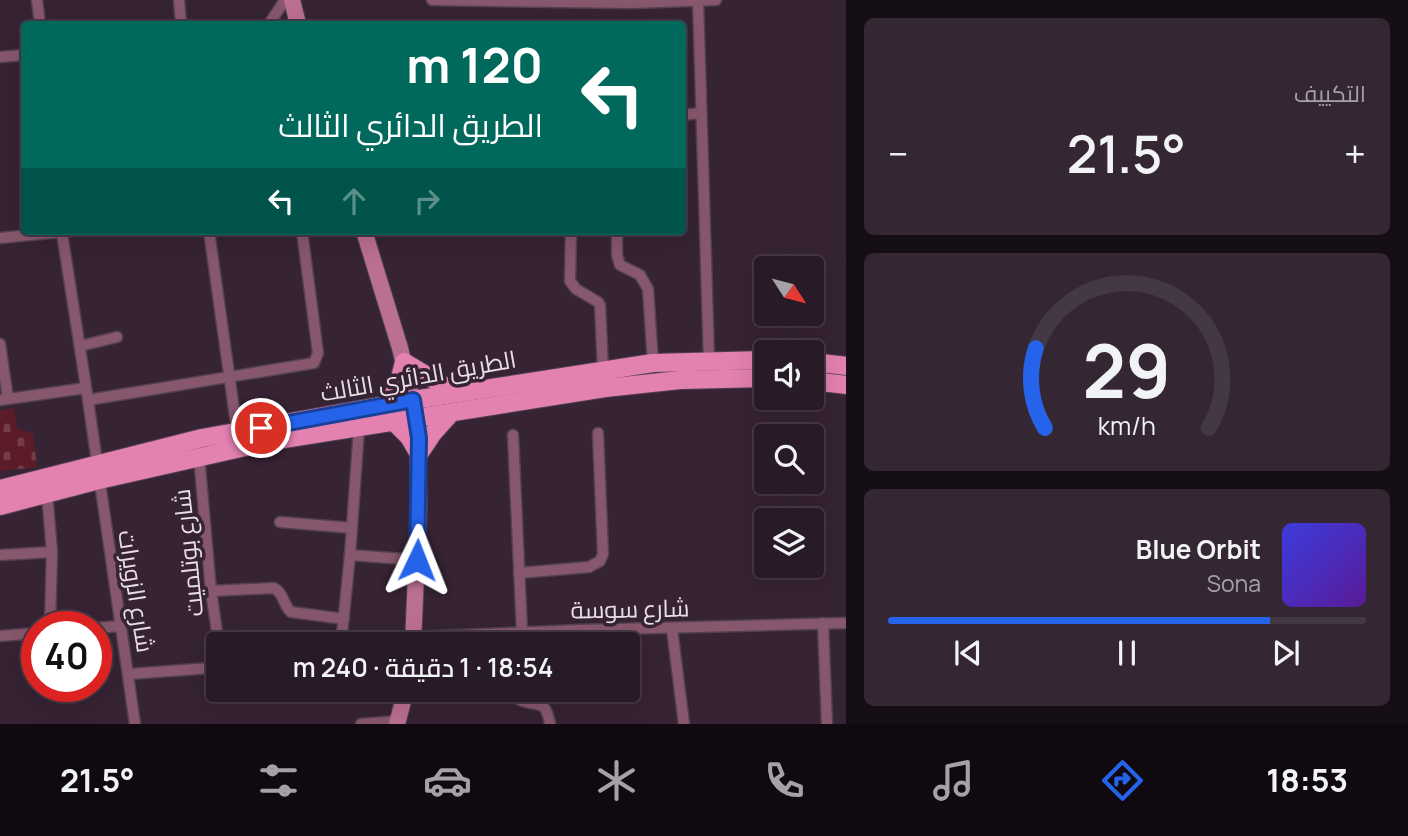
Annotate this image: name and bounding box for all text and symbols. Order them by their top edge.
text: 120 m [406,31,543,98]
icon: left [567,49,658,140]
text: التكييف [1294,77,1366,109]
text: الطريق الدائري الثالث [278,103,543,147]
text: 21.5° [1067,118,1186,189]
text: − [888,127,909,179]
text: + [1344,127,1366,179]
icon: left [262,182,300,220]
icon: ahead [335,182,373,220]
icon: right [408,182,446,220]
north arrow [754,256,824,326]
map controls [754,256,824,578]
text: 29 [1083,320,1171,420]
button: sound [754,340,824,410]
street label: الطريق الدائري الثالث [317,342,519,411]
pin [231,398,291,458]
text: km/h [1098,408,1156,443]
icon: arrive [242,409,280,447]
button: search [754,424,824,494]
street label: شارع بوتلميت [164,487,211,618]
button: layers [754,508,824,578]
position arrow [380,523,454,597]
street label: شارع الزويرات [110,527,163,655]
text: Blue Orbit [1136,531,1261,567]
text: Sona [1207,567,1261,599]
street label: شارع سوسة [570,590,690,627]
speed limit sign: 40 [21,611,112,702]
icon: previous [949,634,987,672]
icon: pause [1108,634,1146,672]
icon: next [1267,634,1305,672]
text: 18:54 · 1 دقيقة · 240 m [293,649,553,685]
icon: filters [254,756,303,805]
icon: car [423,756,472,805]
icon: climate [592,756,641,805]
icon: phone [760,756,809,805]
icon: music [929,756,978,805]
icon: directions [1098,756,1147,805]
text: 21.5° [60,758,135,802]
text: 18:53 [1266,758,1348,802]

